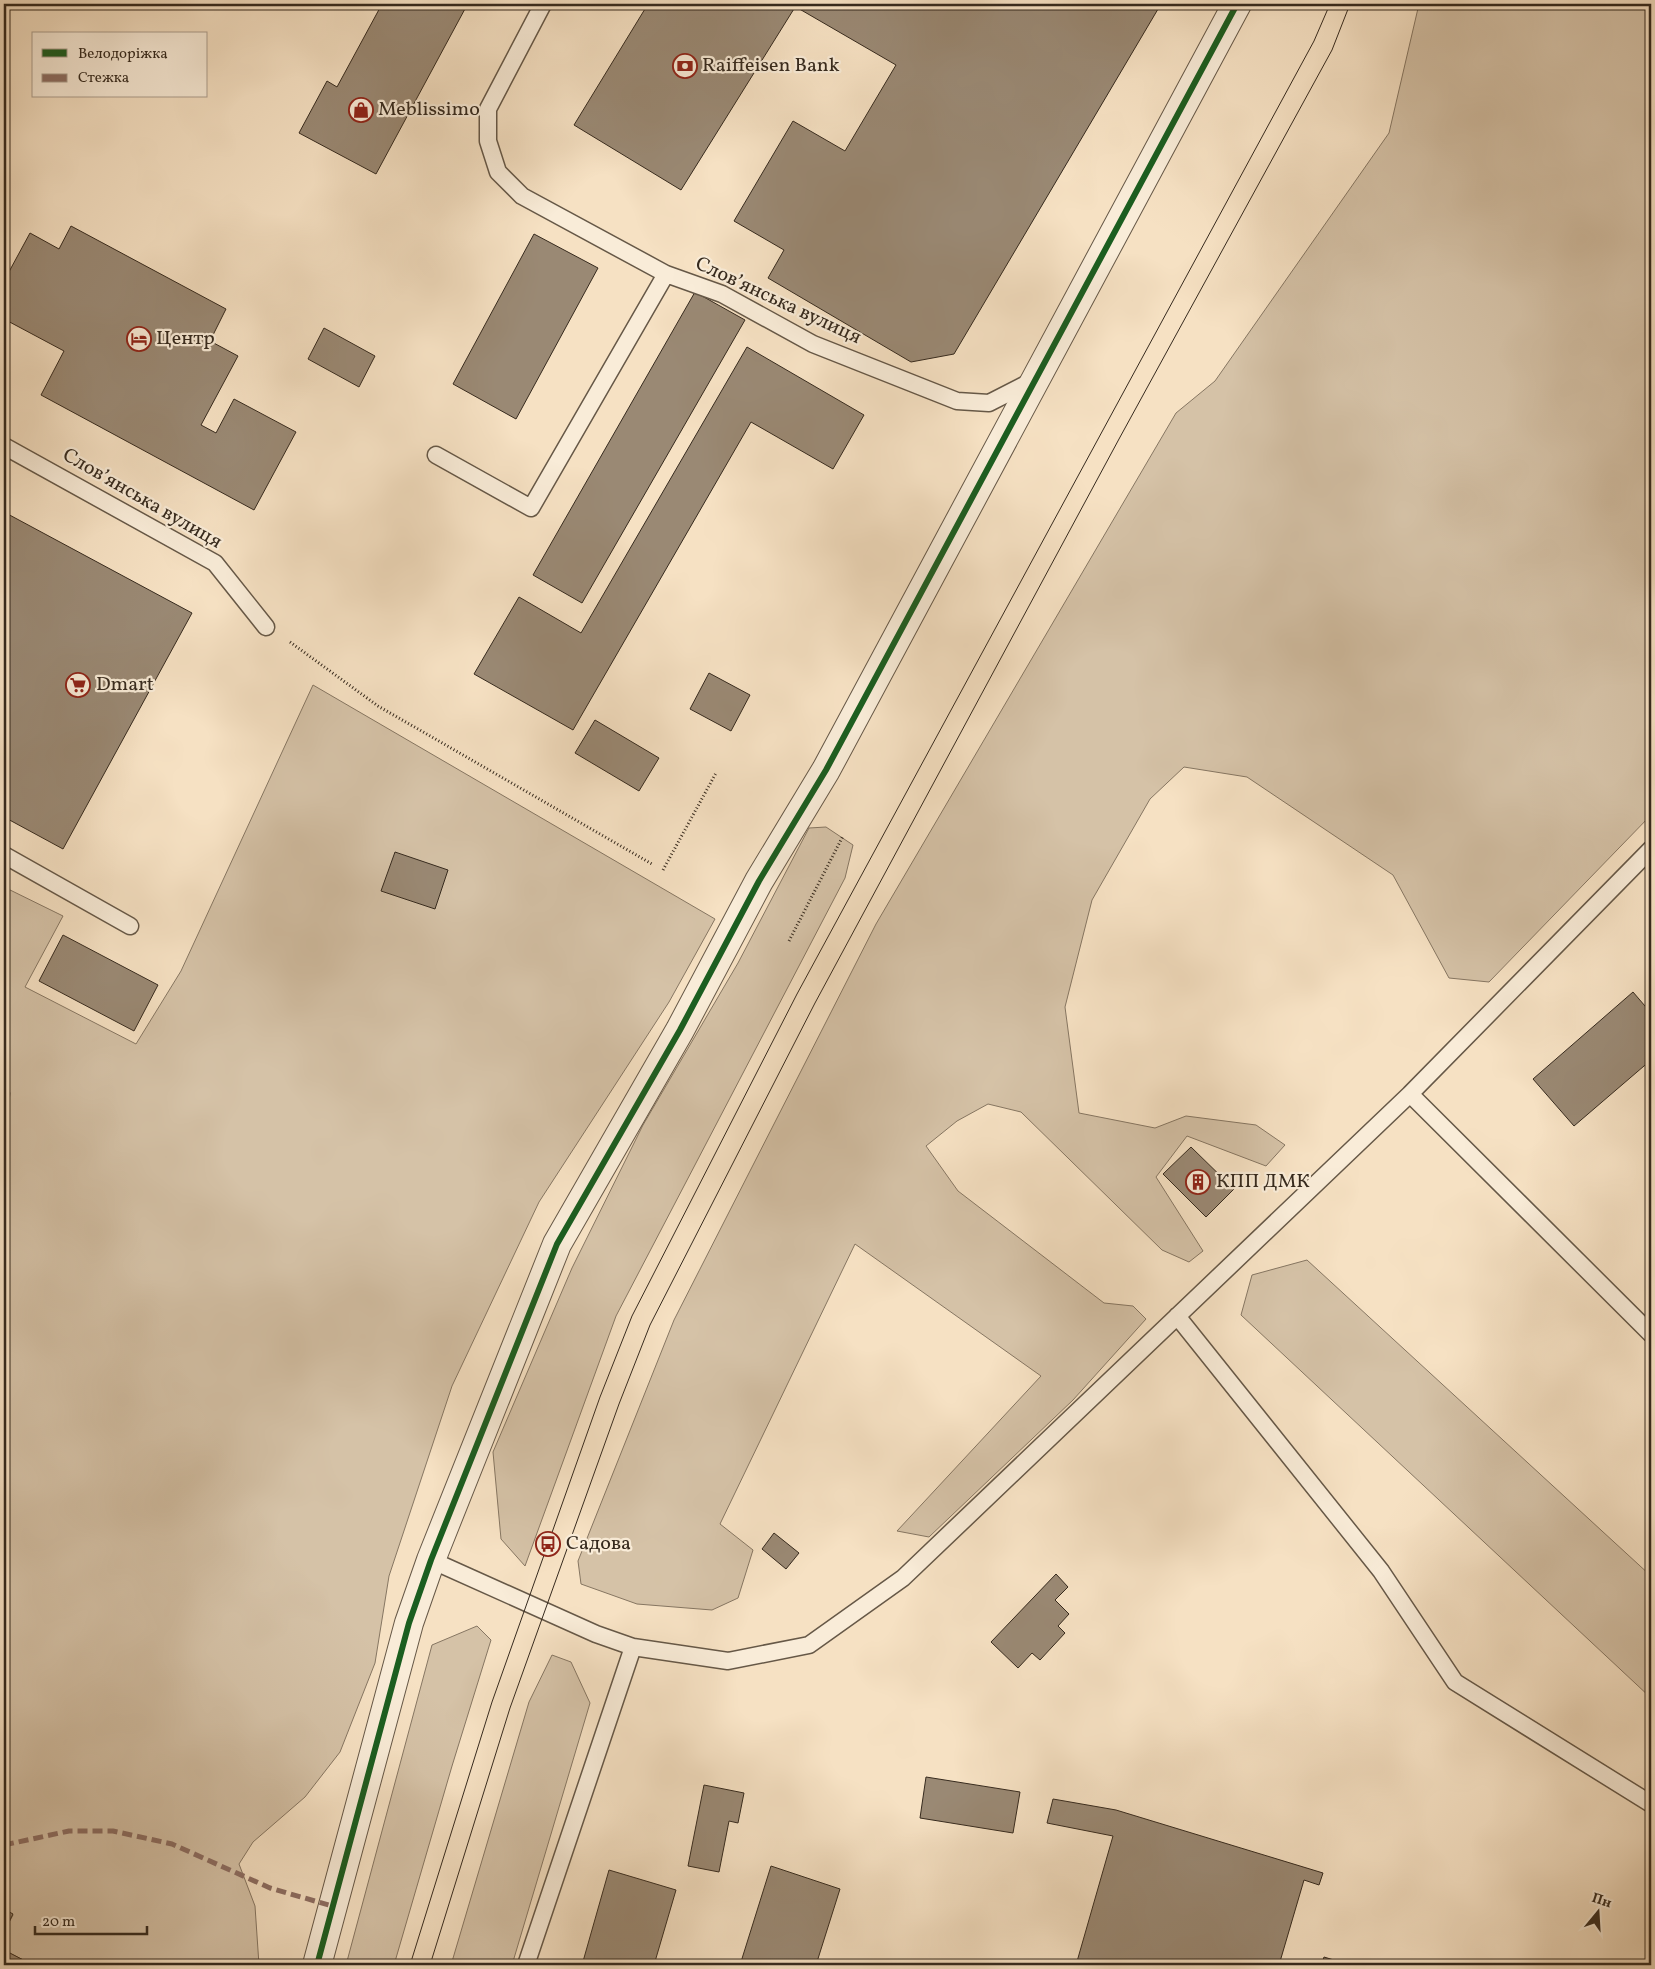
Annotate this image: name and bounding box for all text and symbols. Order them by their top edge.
legend [32,32,208,98]
text: Велодоріжка [78,44,168,65]
place label: Raiffeisen Bank [702,52,840,80]
bank icon: Raiffeisen Bank [672,53,698,79]
text: Стежка [78,68,129,89]
place label: Meblissimo [378,96,480,124]
shop icon: Meblissimo [348,97,374,123]
street label: Словʼянська вулиця [690,250,866,352]
place label: Центр [156,325,215,353]
hotel icon: Центр [126,326,152,352]
street label: Словʼянська вулиця [57,442,227,556]
place label: Dmart [96,671,154,699]
supermarket icon: Dmart [65,672,91,698]
place label: КПП ДМК [1216,1168,1310,1196]
building icon: КПП ДМК [1185,1169,1211,1195]
place label: Садова [566,1530,631,1558]
bus stop icon: Садова [535,1531,561,1557]
north arrow [1572,1886,1622,1936]
text: Пн [1589,1889,1614,1913]
scale bar [35,1904,148,1936]
text: 20 m [42,1912,75,1933]

